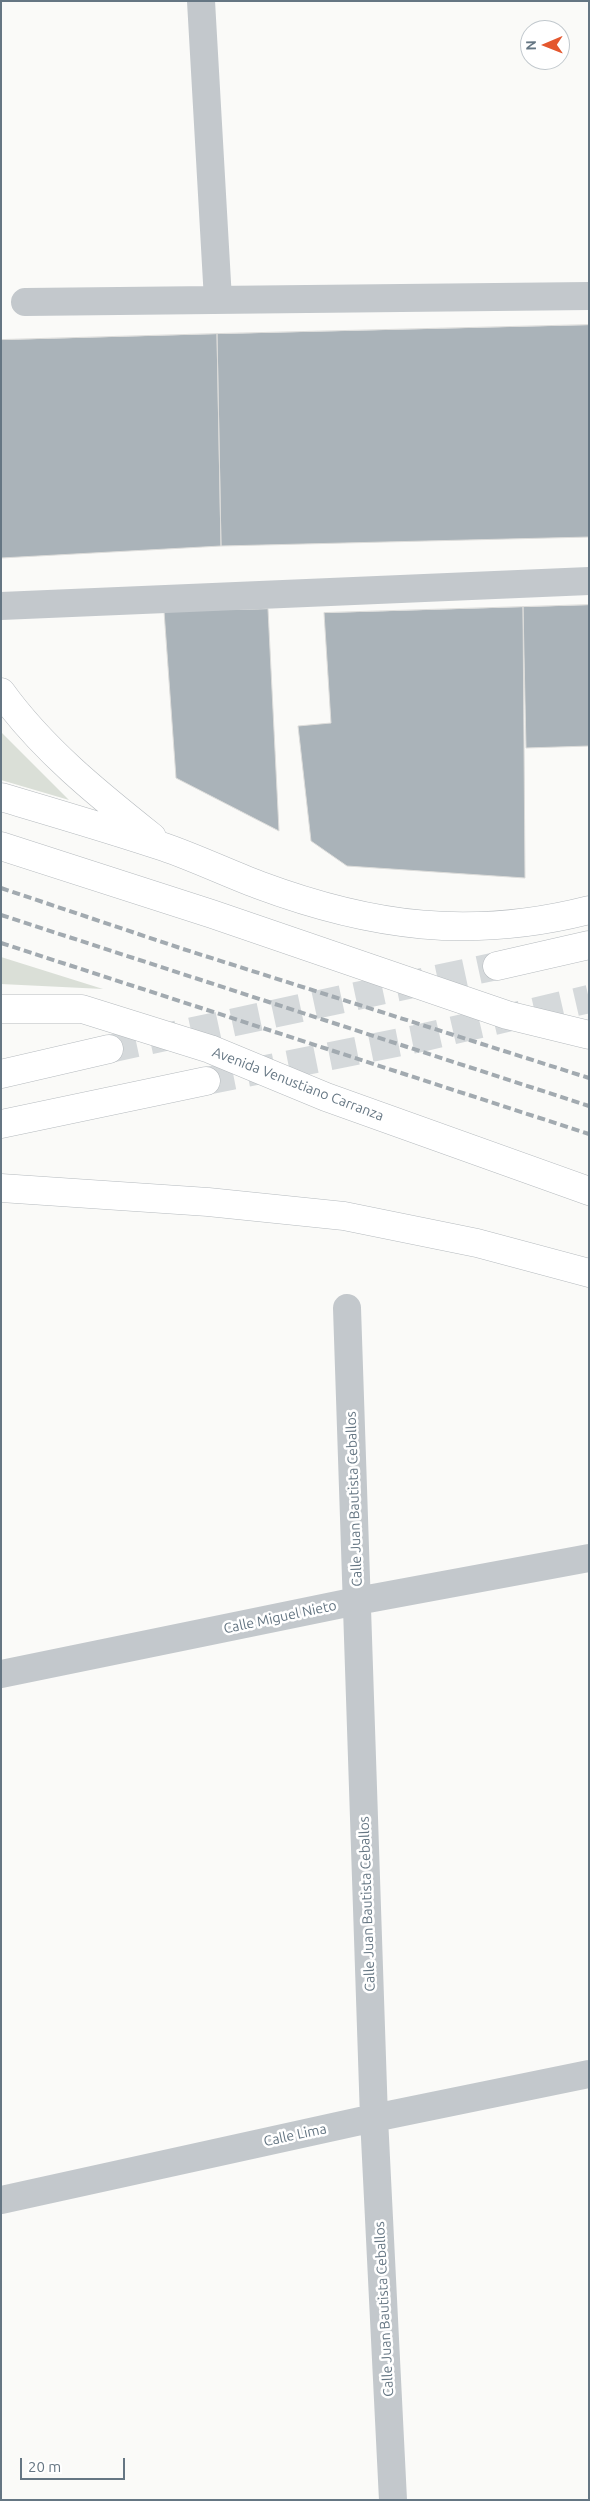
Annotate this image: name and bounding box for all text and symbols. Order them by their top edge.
north arrow [520,20,570,70]
text: N [523,40,539,51]
street label: Avenida Venustiano Carranza [210,1043,386,1125]
street label: Calle Juan Bautista Ceballos [343,1411,365,1587]
street label: Calle Miguel Nieto [222,1597,338,1637]
street label: Calle Juan Bautista Ceballos [356,1816,378,1992]
street label: Calle Lima [262,2120,328,2150]
street label: Calle Juan Bautista Ceballos [371,2221,397,2397]
scale bar [22,2448,128,2480]
text: 20 m [28,2458,61,2475]

